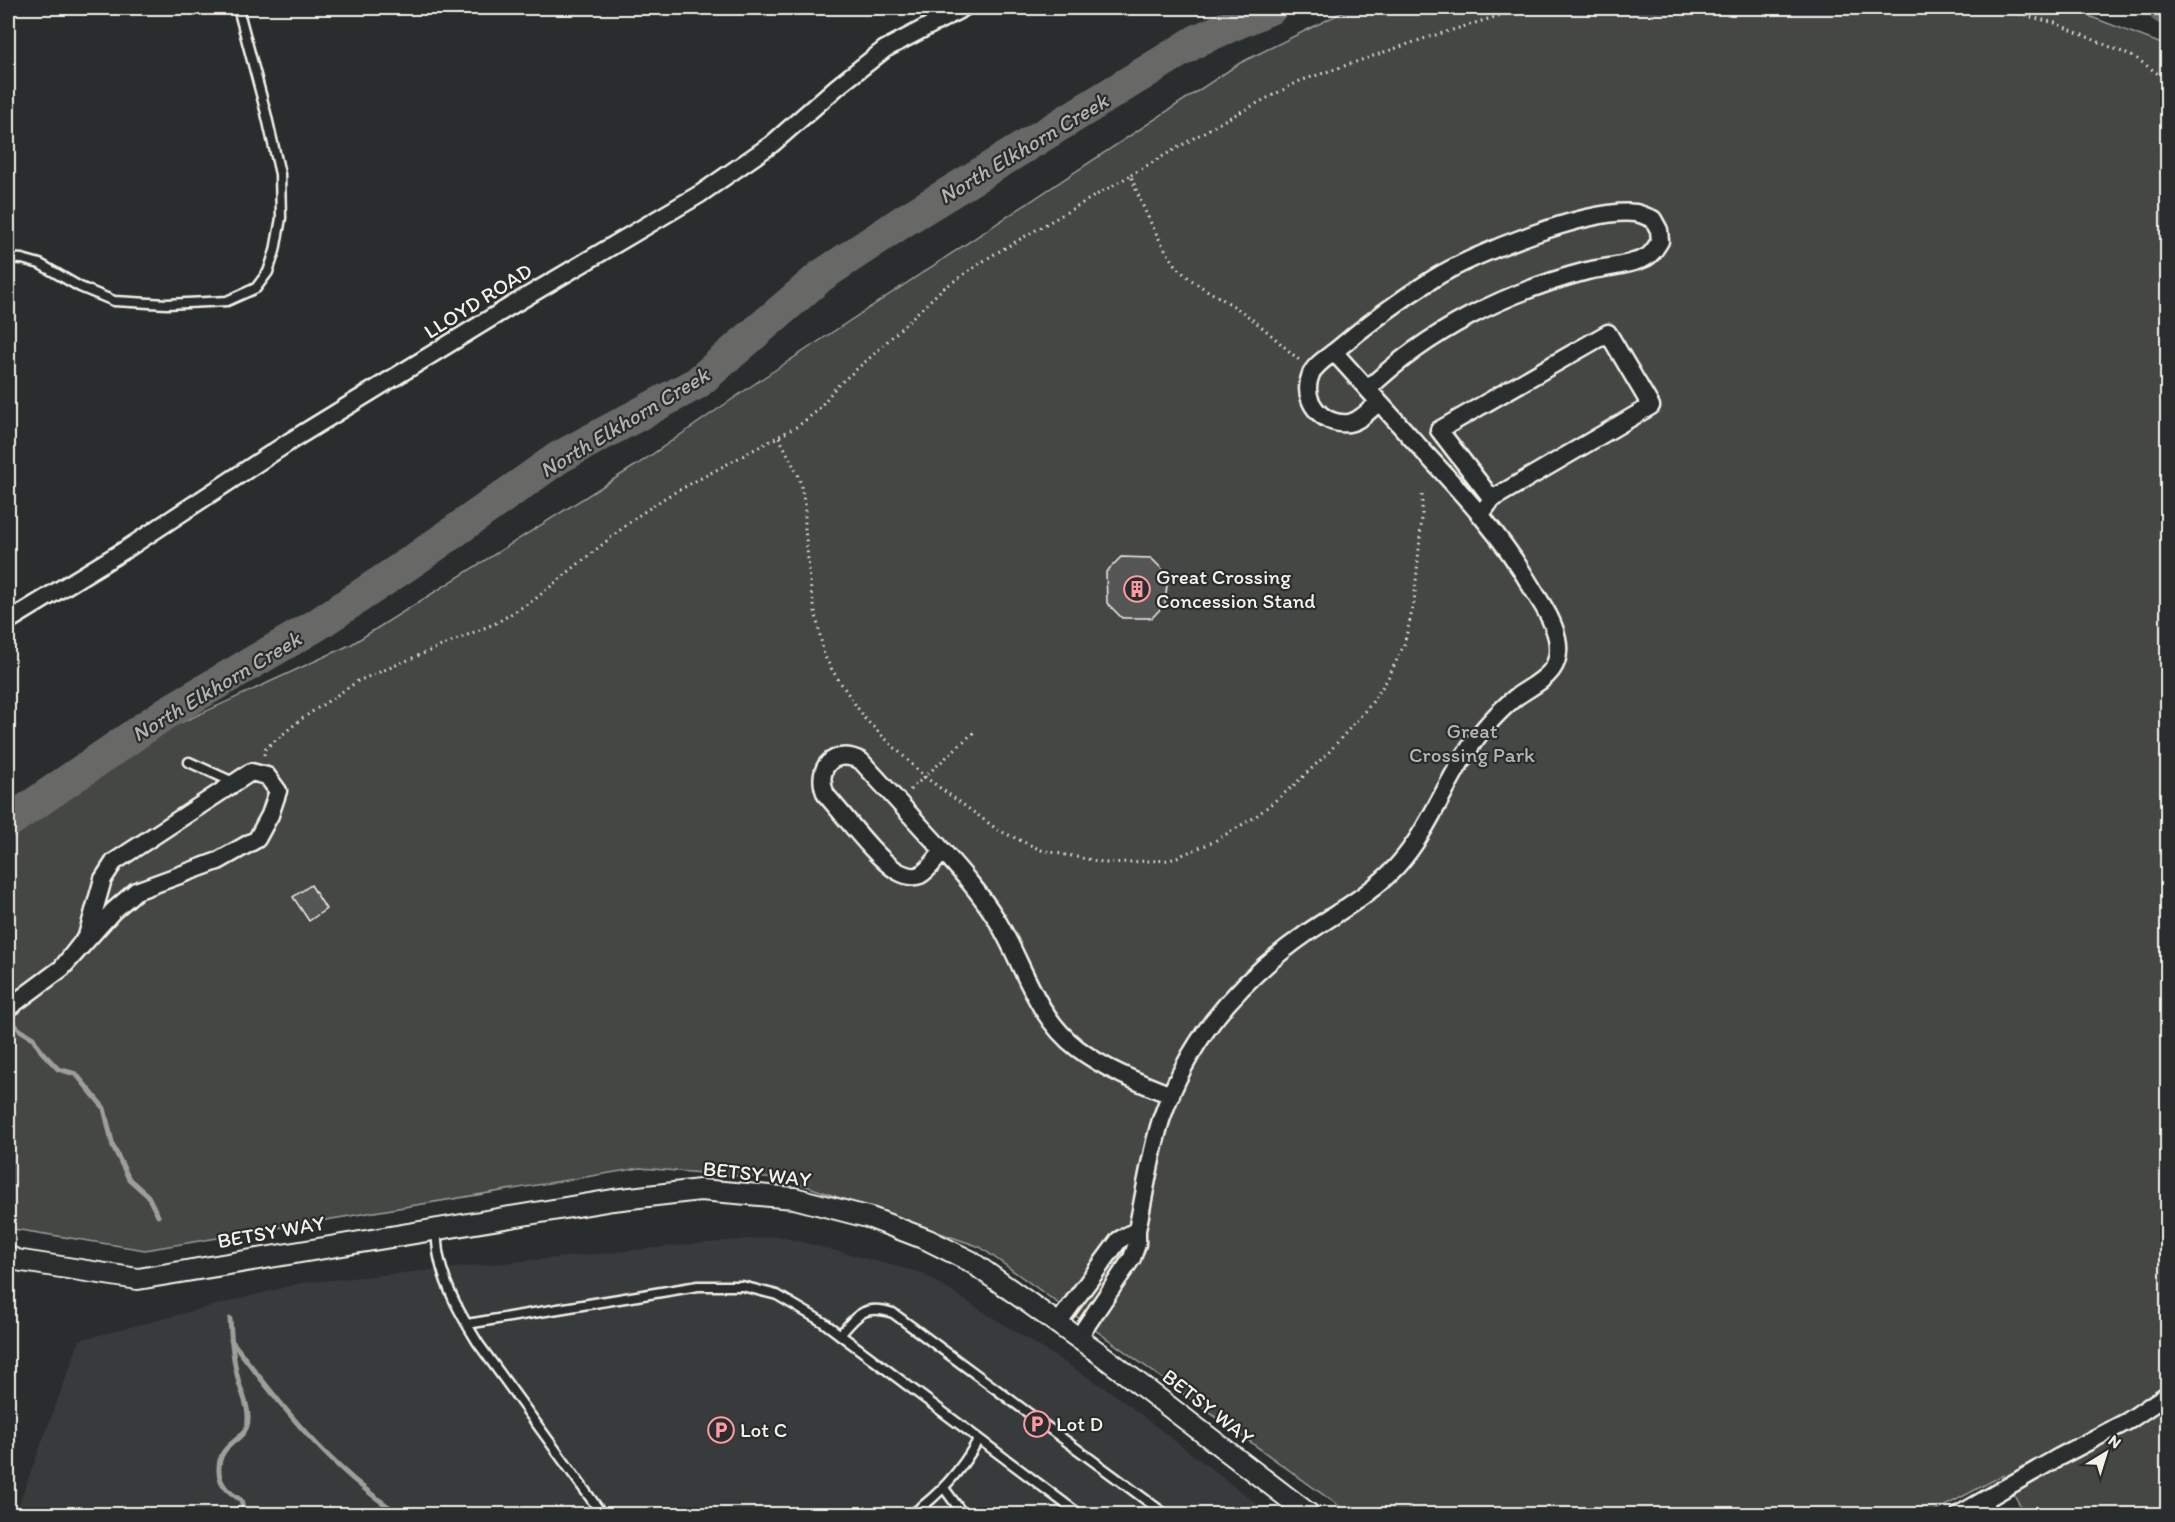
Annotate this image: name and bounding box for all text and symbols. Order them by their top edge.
water label: North Elkhorn Creek [934,86,1114,210]
street label: LLOYD ROAD [419,257,536,344]
water label: North Elkhorn Creek [535,360,715,484]
place label: Great Crossing Concession Stand [1156,564,1316,613]
building icon: Great Crossing Concession Stand [1122,574,1152,604]
water label: North Elkhorn Creek [127,624,307,748]
park label: Great Crossing Park [1409,718,1535,767]
street label: BETSY WAY [702,1155,812,1192]
street label: BETSY WAY [215,1210,327,1253]
street label: BETSY WAY [1158,1363,1259,1450]
parking icon: Lot D [1022,1409,1052,1439]
place label: Lot D [1056,1411,1103,1436]
parking icon: Lot C [706,1415,736,1445]
place label: Lot C [740,1417,787,1442]
north arrow [2076,1423,2136,1483]
text: N [2105,1431,2125,1452]

